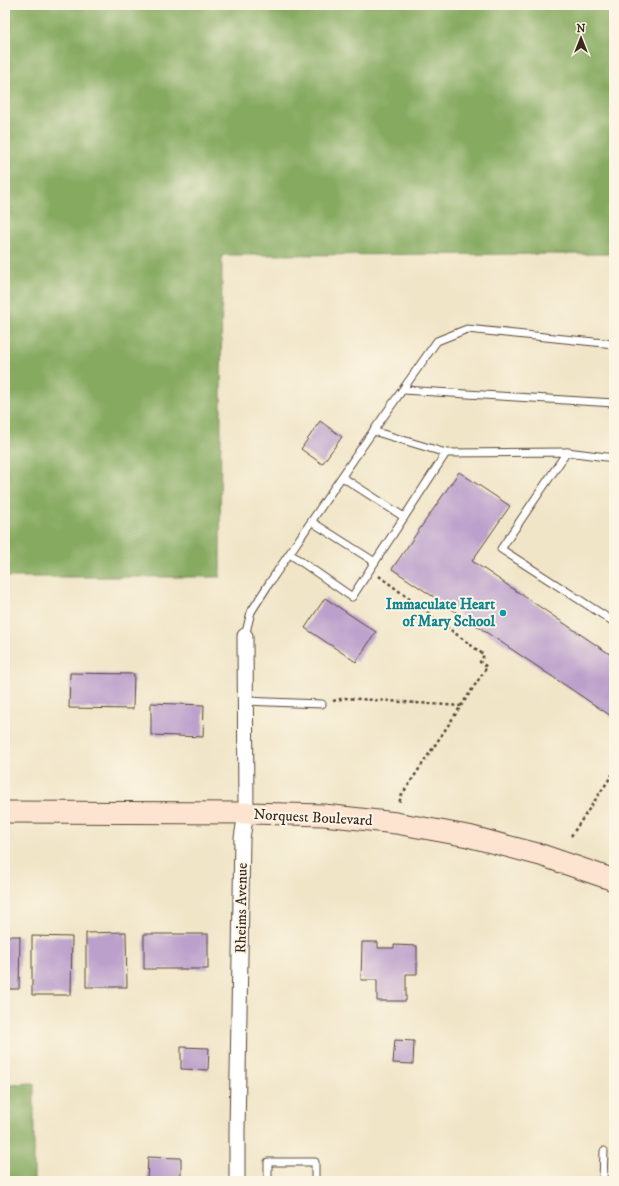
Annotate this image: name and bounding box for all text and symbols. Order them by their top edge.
north arrow [561,18,601,58]
text: N [576,22,586,36]
place label: Immaculate Heart of Mary School [386,595,495,631]
marker: Immaculate Heart of Mary School [498,608,508,618]
street label: Norquest Boulevard [253,805,374,830]
street label: Rheims Avenue [231,863,252,953]

